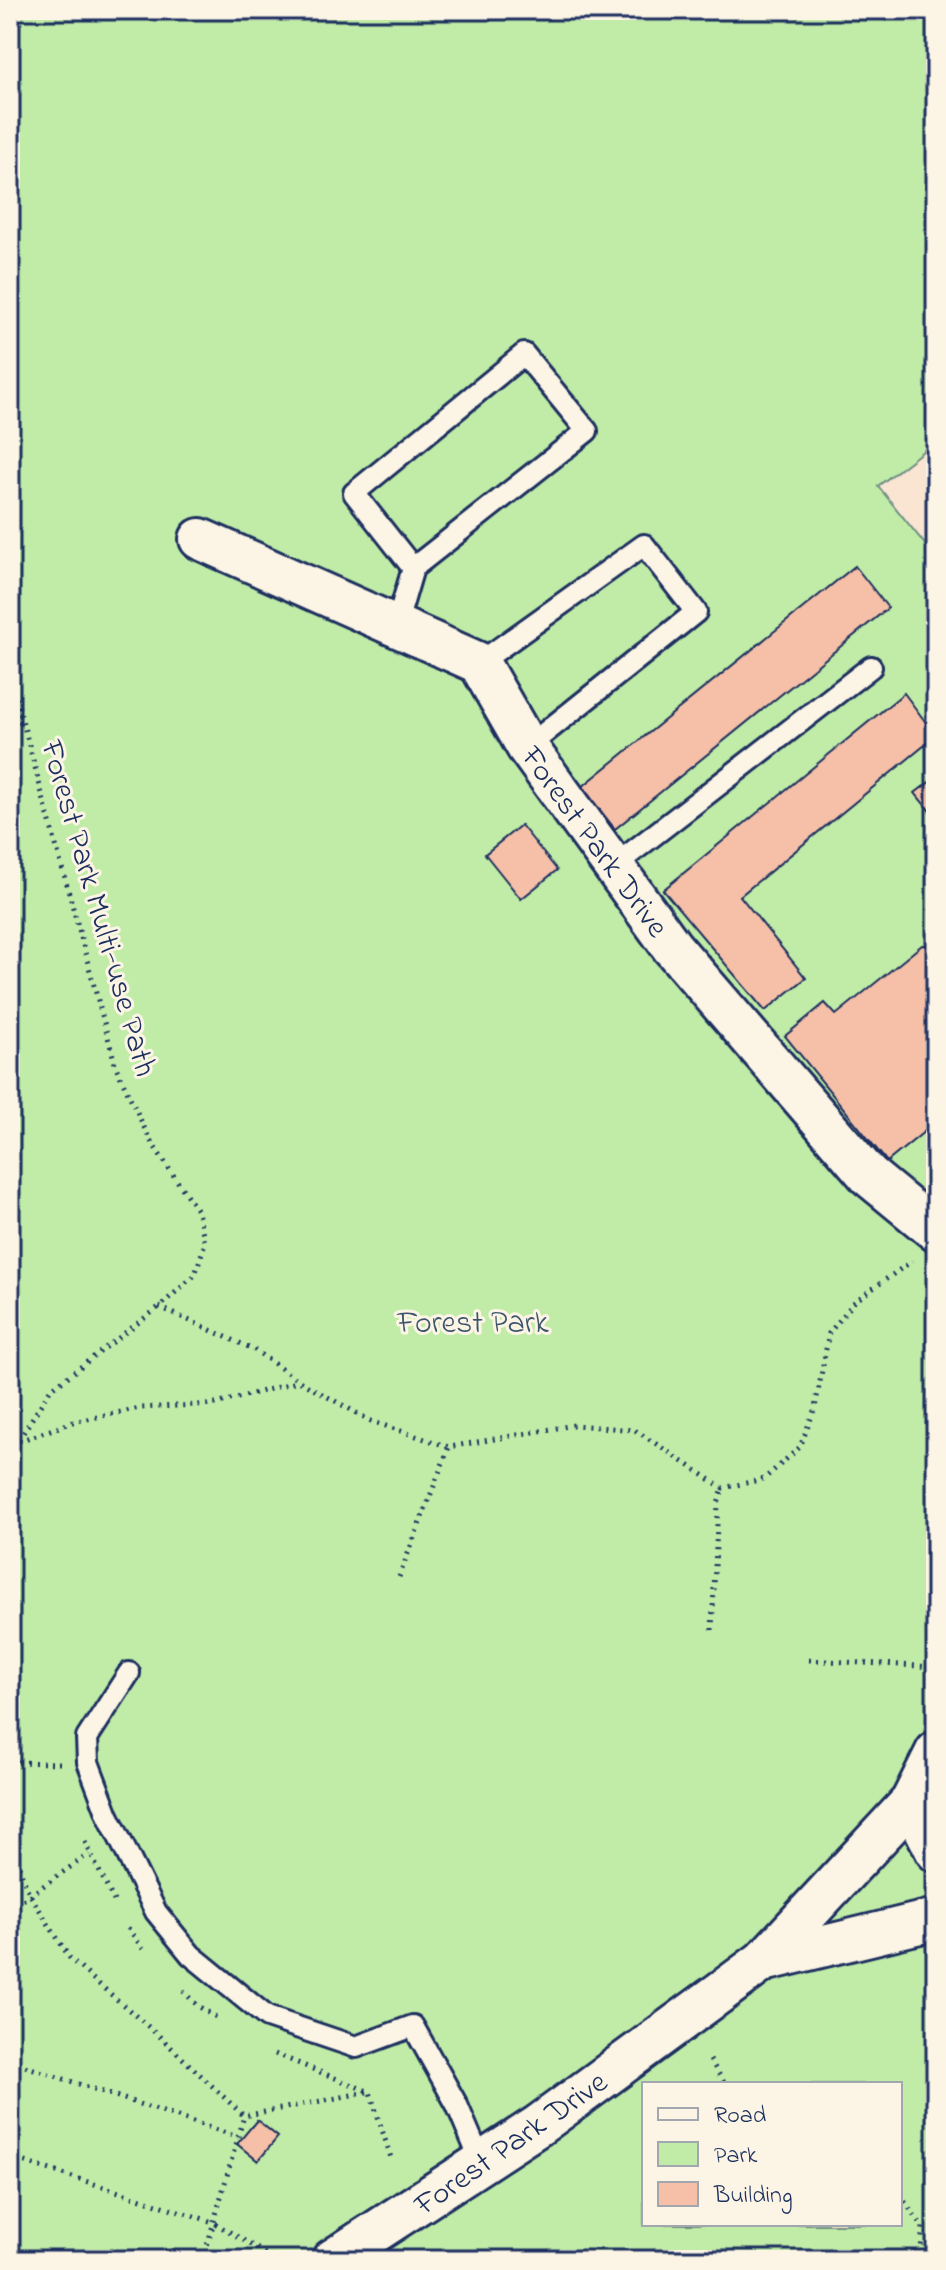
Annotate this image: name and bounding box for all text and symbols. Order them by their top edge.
street label: Forest Park Multi-use Path [26,734,167,1083]
street label: Forest Park Drive [507,737,679,949]
park label: Forest Park [396,1301,550,1348]
street label: Forest Park Drive [405,2060,619,2230]
legend [642,2082,902,2226]
text: Road [714,2099,767,2134]
text: Park [714,2139,758,2174]
text: Building [713,2179,793,2214]

